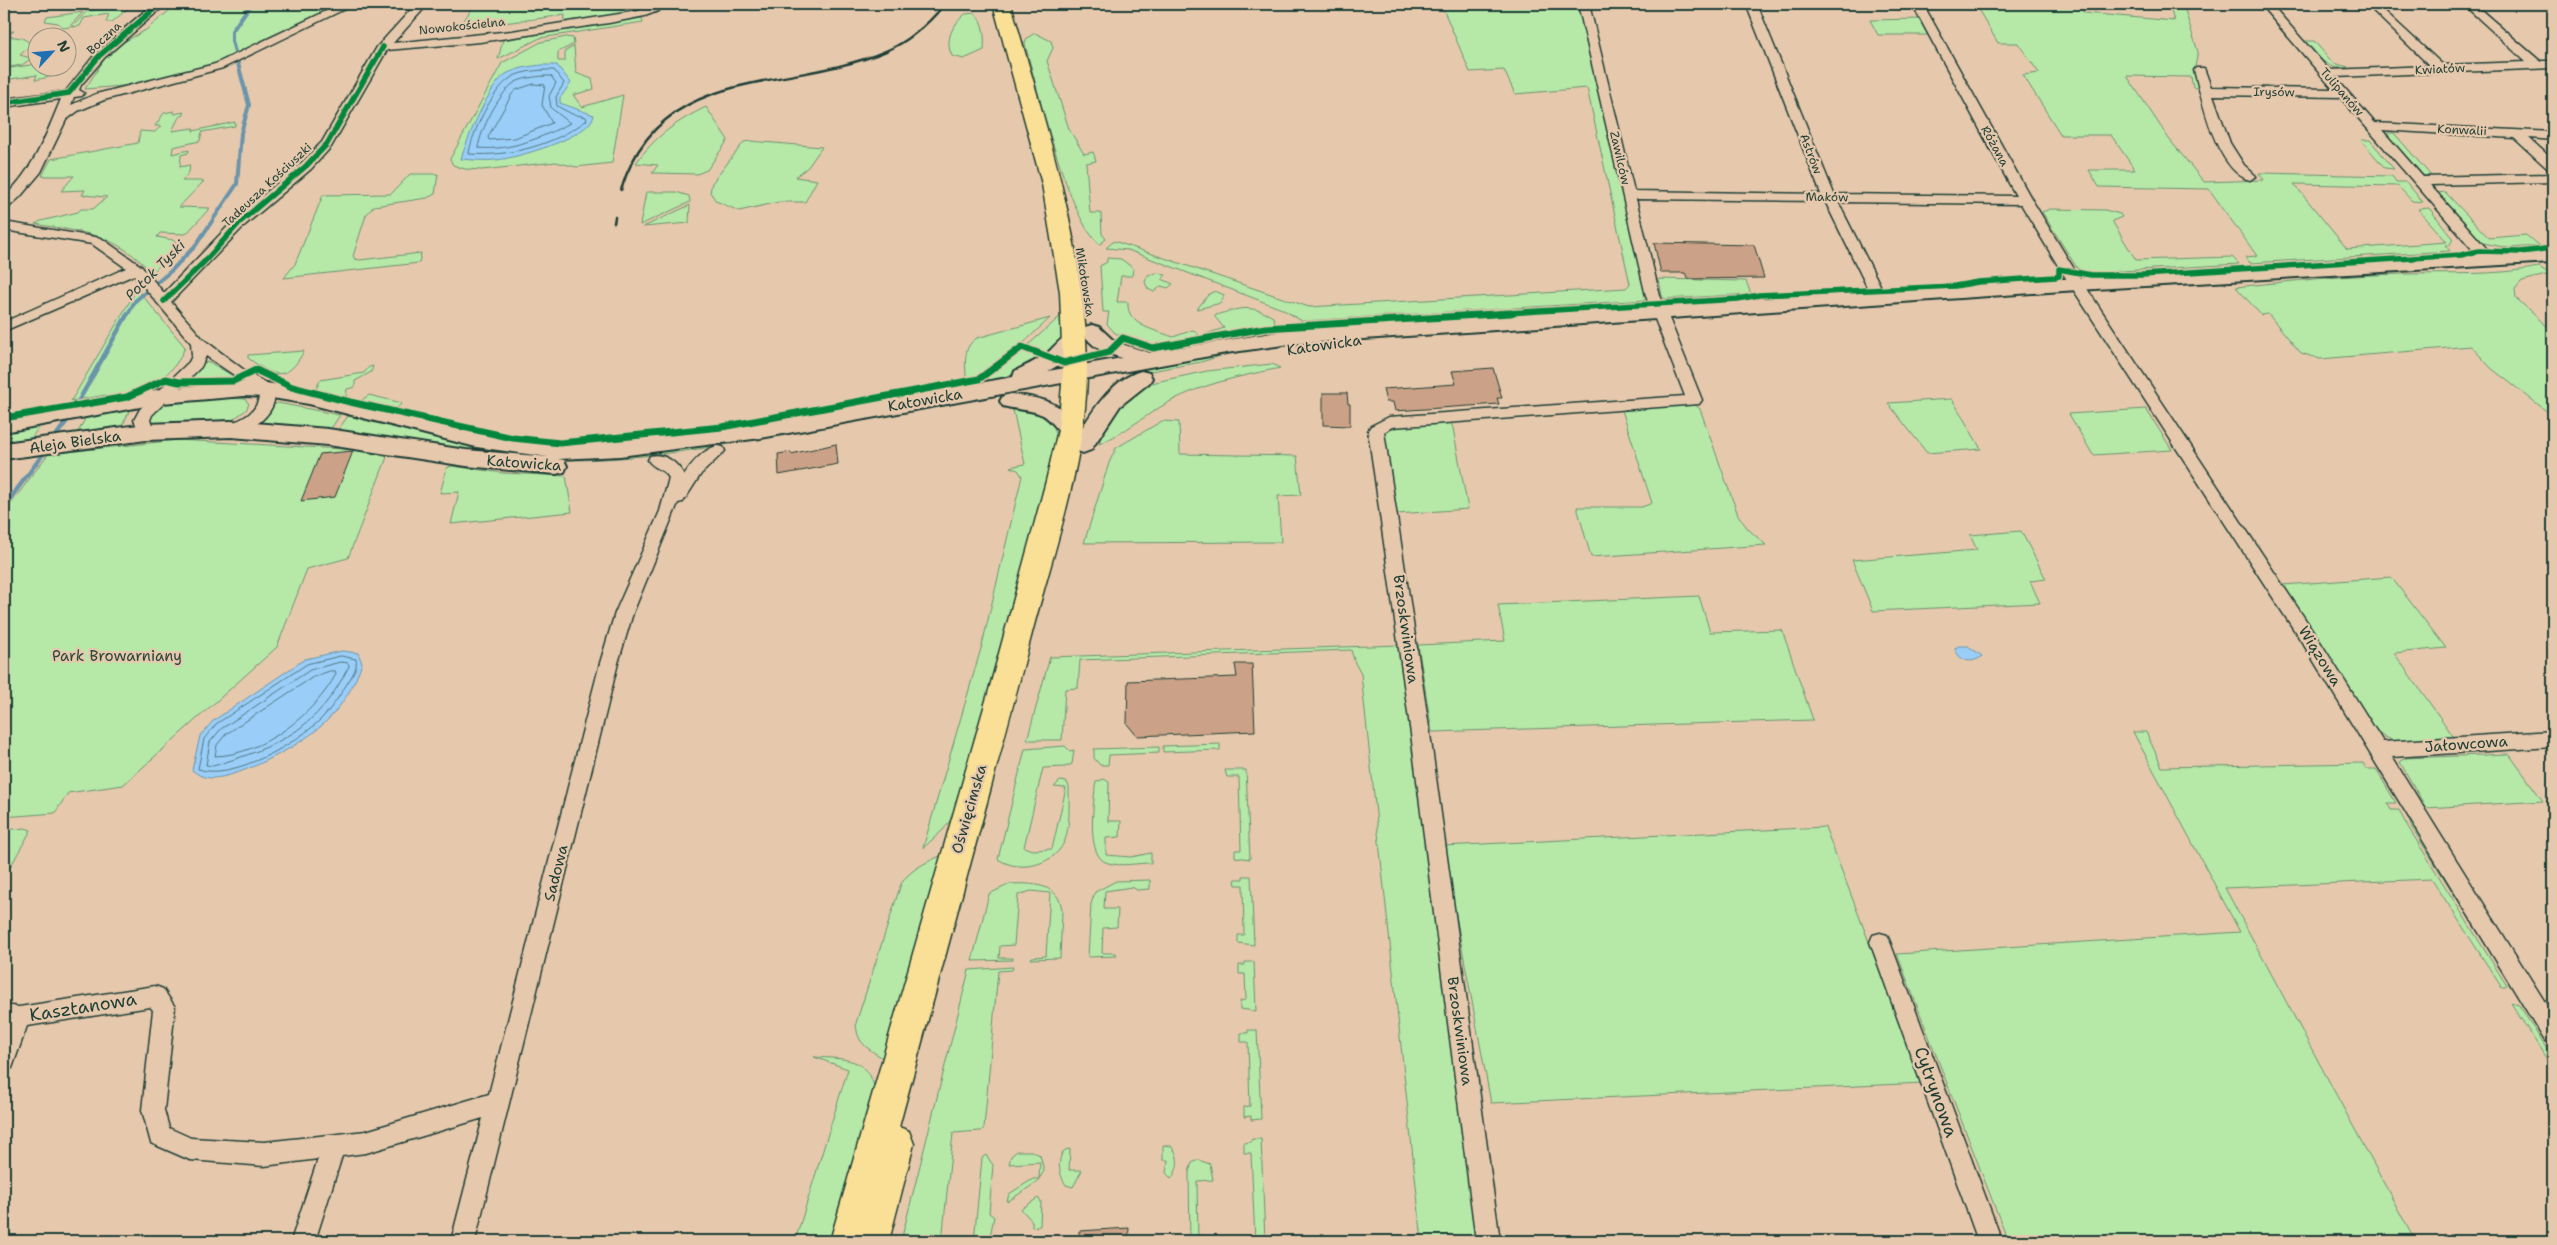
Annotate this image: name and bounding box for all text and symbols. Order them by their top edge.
street label: Nowokościelna [418,13,507,38]
street label: Boczna [83,18,125,58]
north arrow [28,28,78,78]
text: N [53,37,74,55]
street label: Kwiatów [2414,60,2466,78]
street label: Tulipanów [2317,64,2368,120]
street label: Irysów [2253,84,2296,100]
street label: Konwalii [2437,121,2487,139]
street label: Różana [1977,123,2013,170]
street label: Zawilców [1606,130,1634,187]
street label: Astrów [1796,131,1826,177]
street label: Tadeusza Kościuszki [219,139,315,231]
street label: Maków [1805,189,1849,205]
water label: Potok Tyski [121,235,190,304]
street label: Mikołowska [1072,246,1098,318]
street label: Katowicka [1285,330,1363,360]
street label: Katowicka [886,384,964,416]
street label: Aleja Bielska [28,426,123,458]
street label: Katowicka [486,450,563,476]
street label: Brzoskwiniowa [1388,573,1424,685]
street label: Wiązowa [2294,622,2347,690]
park label: Park Browarniany [52,646,182,666]
street label: Jałowcowa [2424,731,2509,757]
street label: Oświęcimska [947,762,991,856]
street label: Sadowa [539,842,573,903]
street label: Brzoskwiniowa [1442,975,1478,1087]
street label: Kasztanowa [28,987,138,1027]
street label: Cytrynowa [1909,1043,1963,1141]

